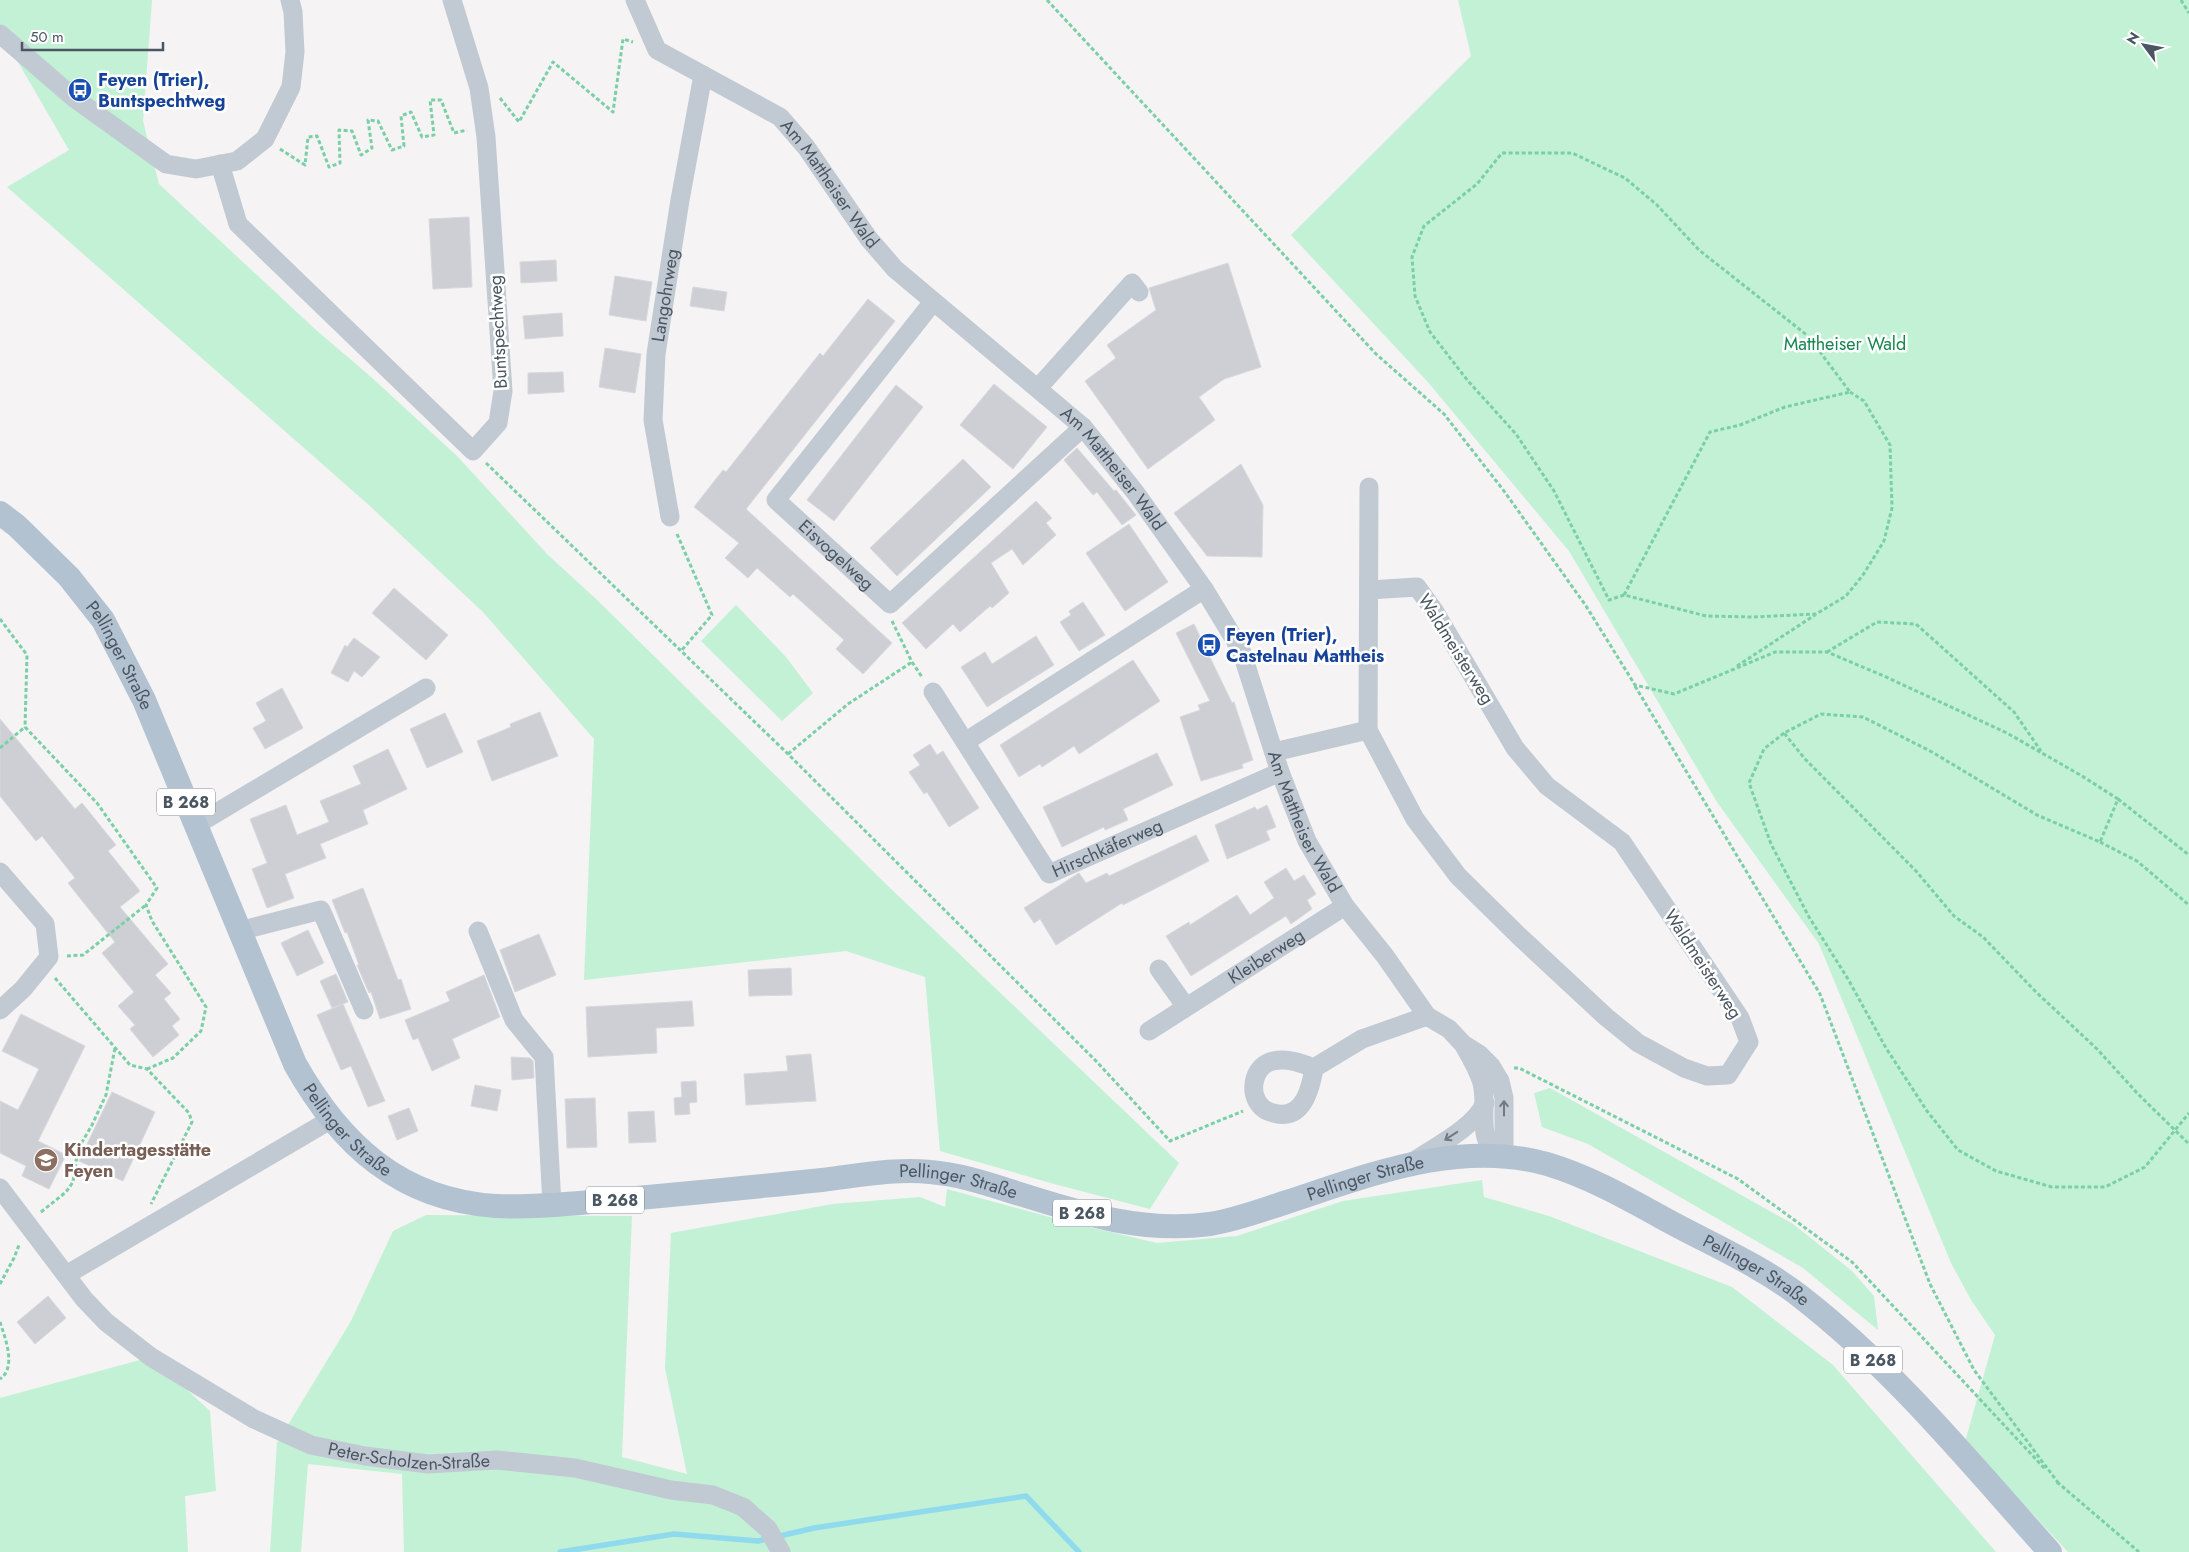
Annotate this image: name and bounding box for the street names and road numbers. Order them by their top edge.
street label: Am Mattheiser Wald [774,113,885,254]
street label: Langohrweg [645,247,685,344]
street label: Buntspechtweg [482,274,514,390]
street label: Am Mattheiser Wald [1055,400,1171,536]
street label: Eisvogelweg [792,513,880,596]
street label: Waldmeisterweg [1412,589,1500,709]
street label: Pellinger Straße [80,595,160,714]
street label: Am Mattheiser Wald [1261,747,1347,898]
road number: B 268 [157,789,215,816]
street label: Hirschkäferweg [1048,812,1167,884]
street label: Waldmeisterweg [1658,904,1748,1024]
street label: Kleiberweg [1223,922,1309,990]
street label: Pellinger Straße [297,1078,397,1183]
street label: Pellinger Straße [1303,1149,1426,1208]
street label: Pellinger Straße [899,1158,1021,1206]
road number: B 268 [586,1186,644,1214]
road number: B 268 [1053,1200,1111,1226]
street label: Pellinger Straße [1698,1228,1815,1312]
road number: B 268 [1844,1346,1902,1374]
street label: Peter-Scholzen-Straße [326,1436,491,1477]

